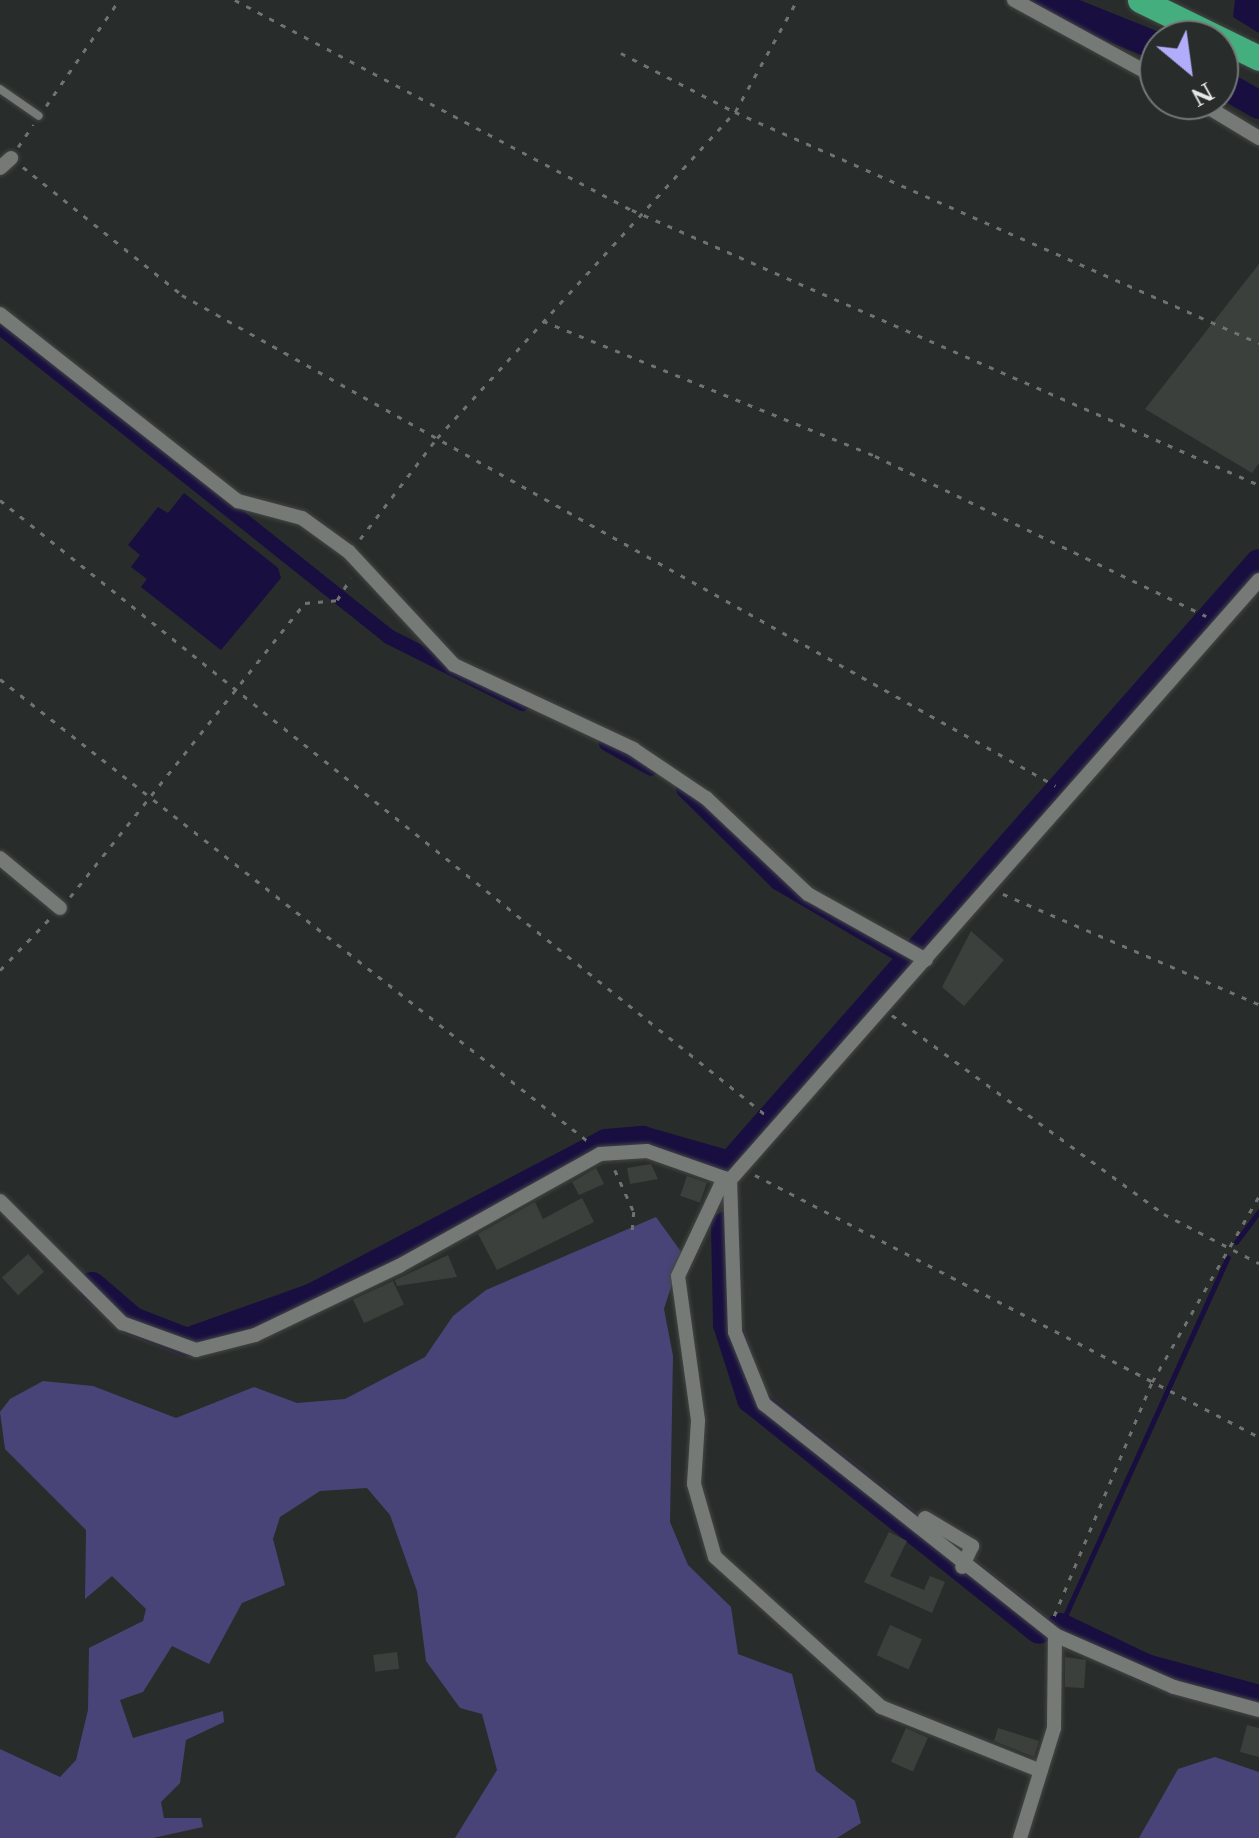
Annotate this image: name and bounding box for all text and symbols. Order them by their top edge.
north arrow [1139,20,1239,120]
text: N [1186,76,1219,113]

